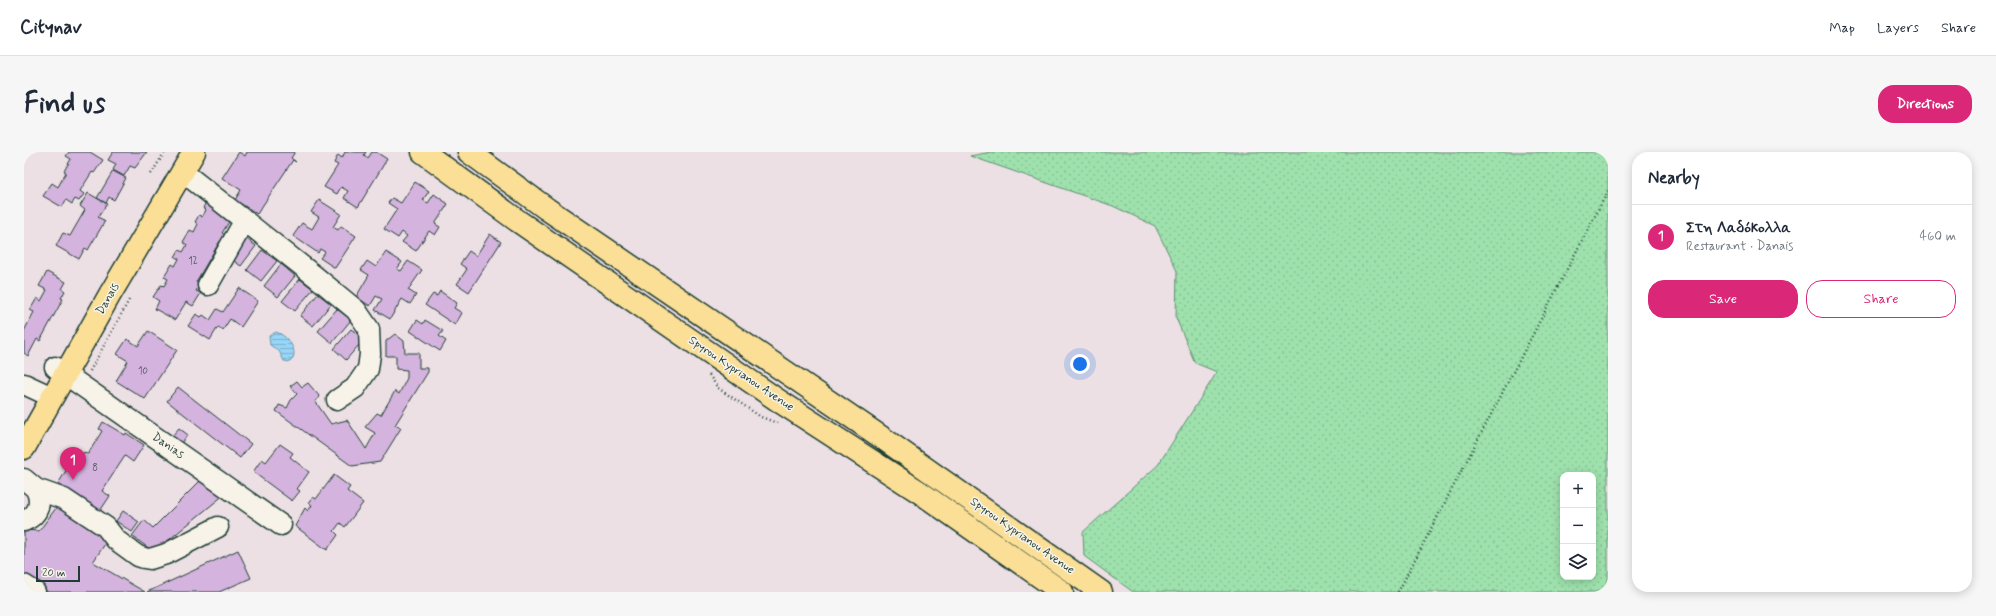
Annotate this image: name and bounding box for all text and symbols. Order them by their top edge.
text: Citynav [20,15,82,40]
text: Map [1829,19,1855,37]
text: Layers [1877,19,1919,37]
text: Share [1941,19,1976,37]
button: Directions [1878,85,1972,123]
text: Find us [24,86,105,123]
text: Nearby [1648,167,1700,189]
text: Στη Λαδόκολλα [1686,218,1791,238]
text: 1 [1658,228,1664,245]
text: 460 m [1920,228,1956,245]
text: Restaurant · Danais [1686,238,1793,255]
house number: 12 [188,255,198,268]
street label: Danais [93,280,124,318]
button: Save [1648,280,1798,318]
button: Share [1806,280,1956,318]
street label: Spyrou Kyprianou Avenue [685,333,797,415]
your location [1070,354,1090,374]
house number: 10 [138,365,148,378]
street label: Danias [149,429,188,463]
pin: 1 [60,447,86,480]
house number: 8 [92,462,98,475]
map controls [1560,472,1596,580]
button: + [1560,472,1596,508]
street label: Spyrou Kyprianou Avenue [967,494,1077,578]
button: − [1560,508,1596,544]
button: layers [1560,544,1596,580]
scale bar [36,564,80,583]
text: 20 m [42,566,65,580]

